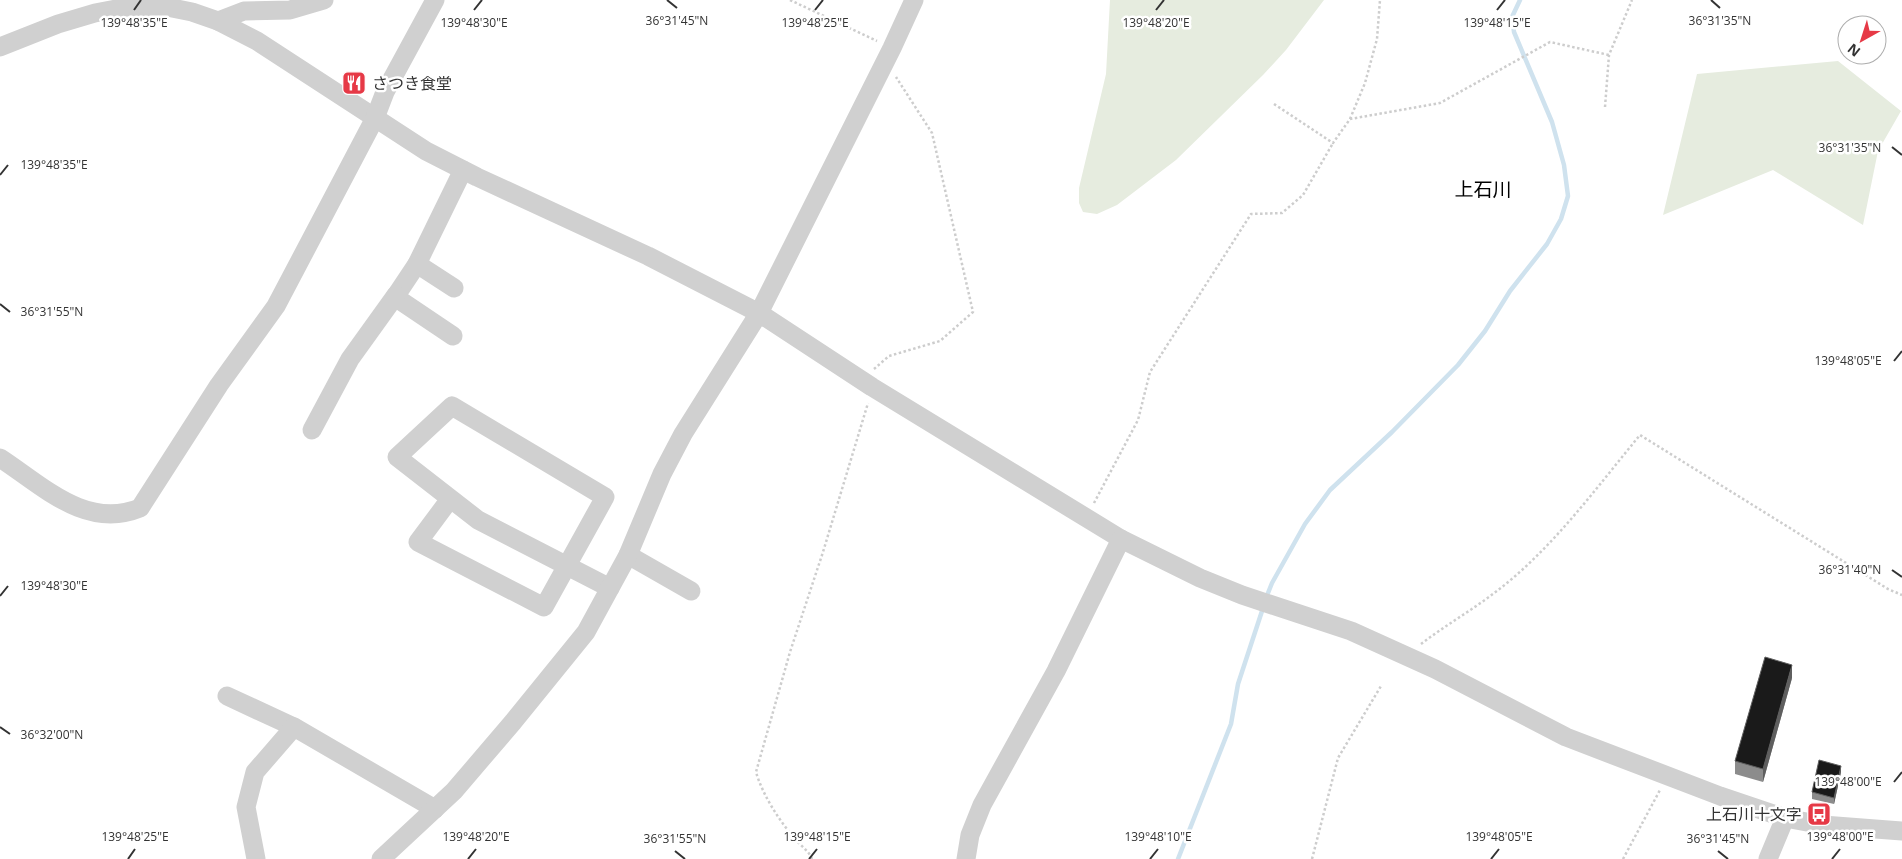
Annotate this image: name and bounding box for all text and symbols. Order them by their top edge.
text: 36°31'45"N [646,12,708,29]
text: 36°31'35"N [1689,12,1751,29]
text: 139°48'35"E [100,14,168,31]
text: 139°48'30"E [440,14,508,31]
text: 139°48'25"E [781,14,849,31]
text: 139°48'20"E [1122,14,1190,31]
text: 139°48'15"E [1463,14,1531,31]
north arrow [1837,15,1887,65]
text: N [1843,40,1864,61]
restaurant icon: さつき食堂 [341,70,367,96]
place label: さつき食堂 [372,72,452,94]
text: 36°31'35"N [1819,139,1881,156]
text: 139°48'35"E [20,156,88,173]
district label: 上石川 [1454,176,1512,202]
text: 36°31'55"N [21,303,83,320]
text: 139°48'05"E [1814,352,1882,369]
text: 36°31'40"N [1819,561,1881,578]
text: 139°48'30"E [20,577,88,594]
text: 36°32'00"N [21,726,83,743]
text: 139°48'00"E [1814,773,1882,790]
bus stop icon: 上石川十文字 [1806,801,1832,827]
place label: 上石川十文字 [1706,803,1802,825]
text: 139°48'25"E [101,828,169,845]
text: 139°48'20"E [442,828,510,845]
text: 139°48'15"E [783,828,851,845]
text: 139°48'10"E [1124,828,1192,845]
text: 139°48'05"E [1465,828,1533,845]
text: 139°48'00"E [1806,828,1874,845]
text: 36°31'55"N [644,830,706,847]
text: 36°31'45"N [1687,830,1749,847]

